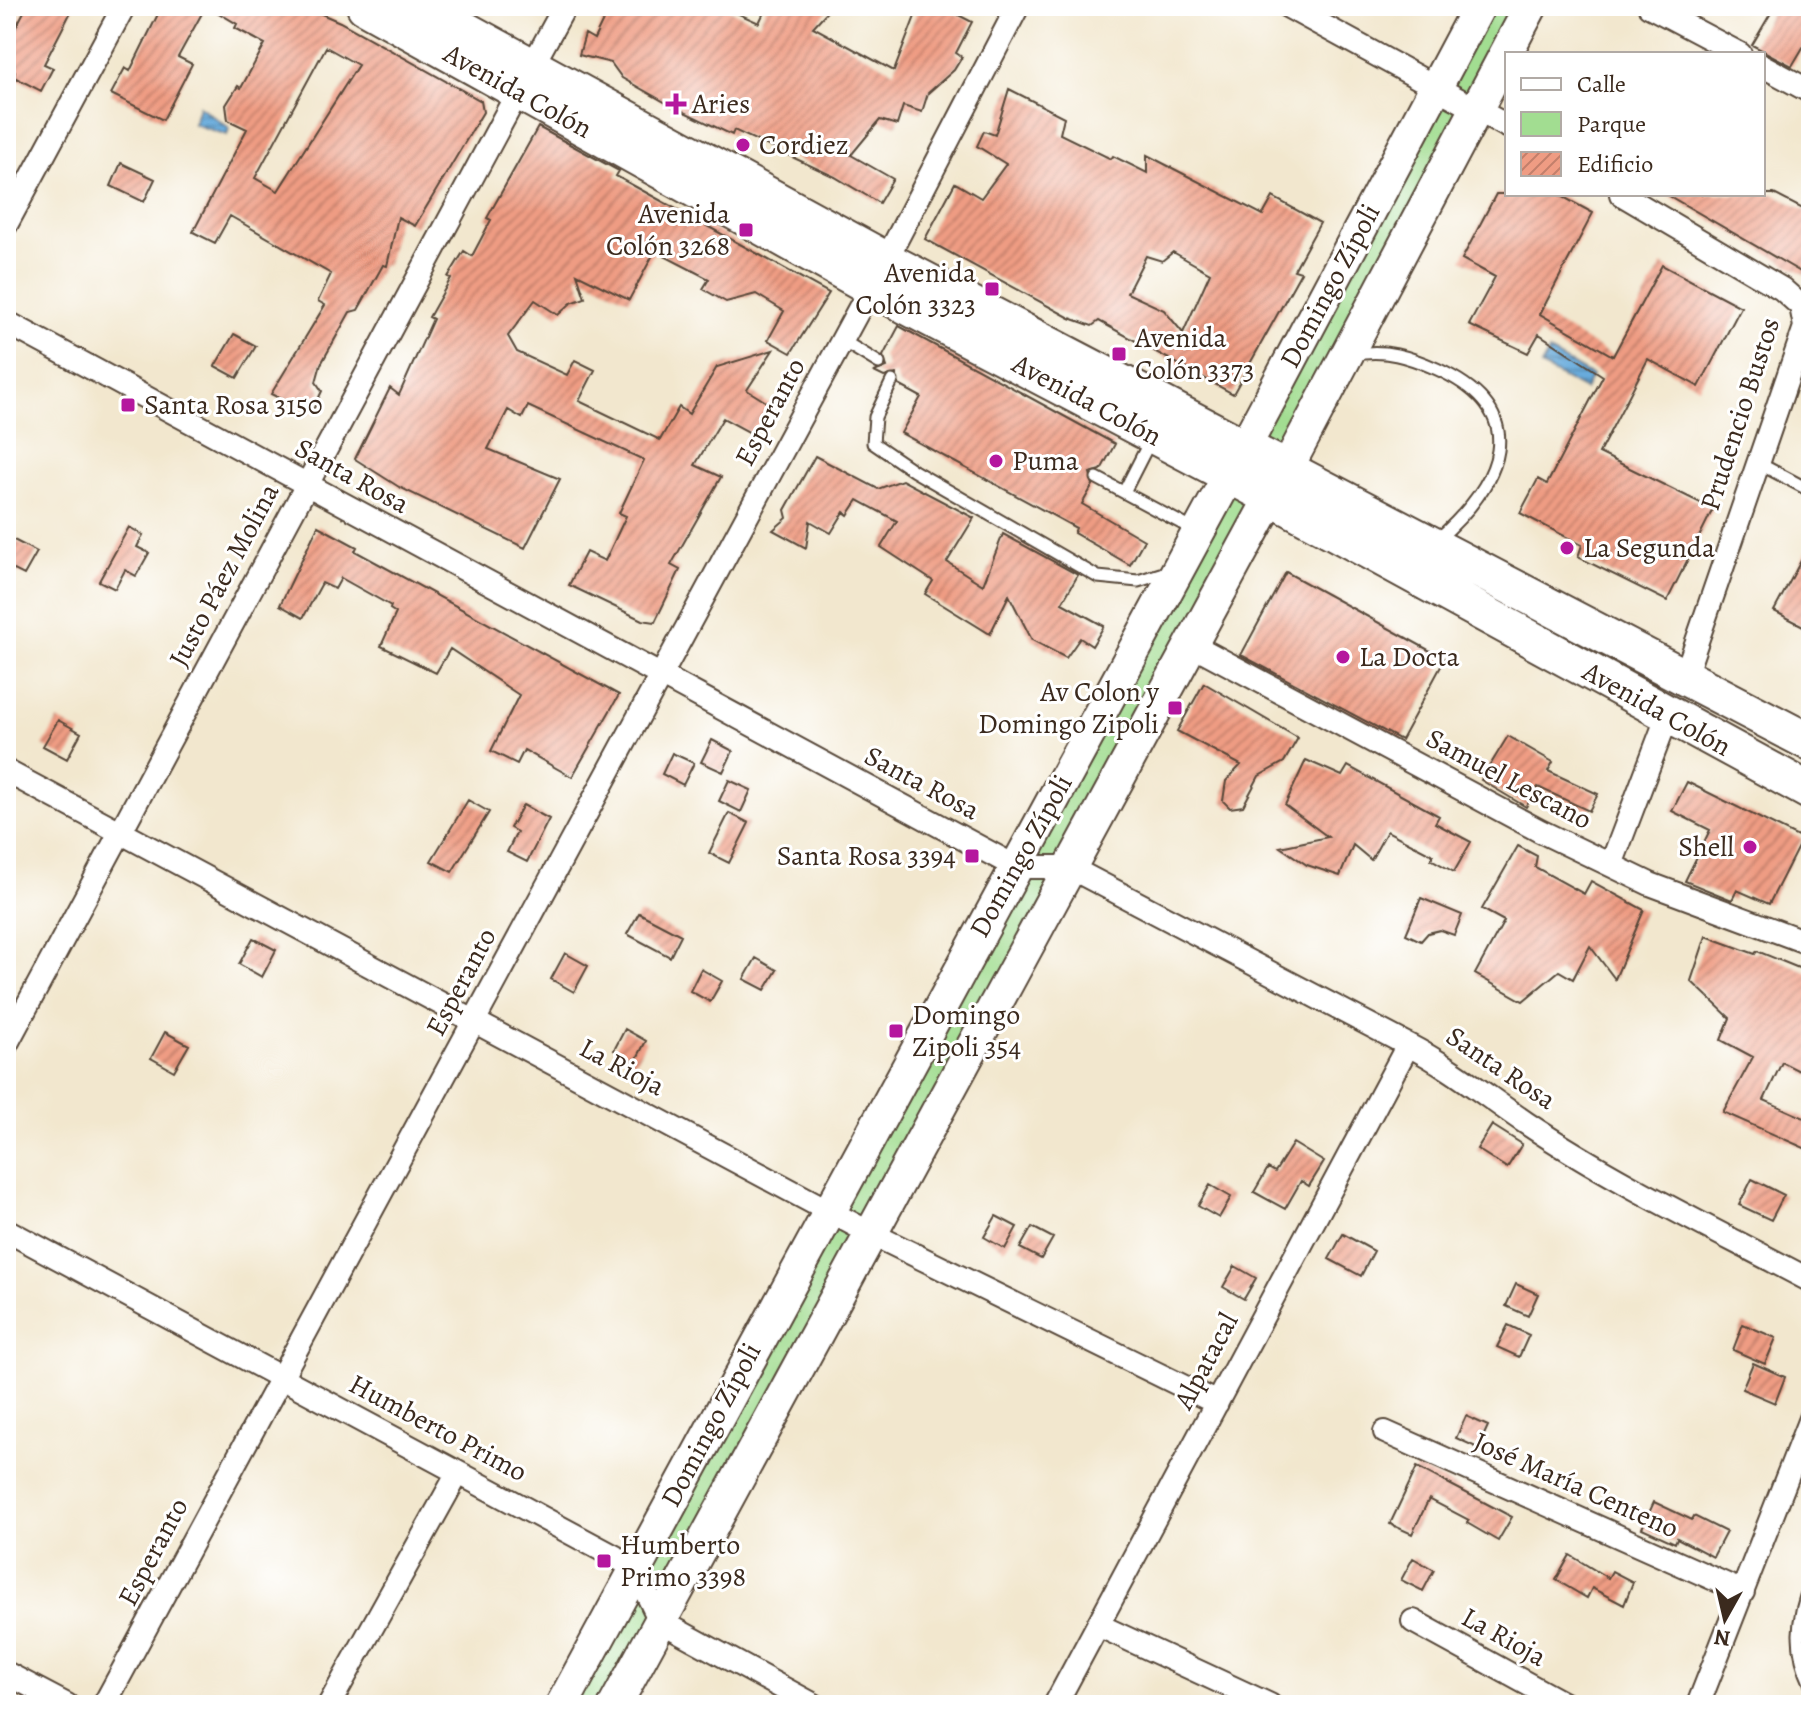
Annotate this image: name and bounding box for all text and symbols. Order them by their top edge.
street label: Avenida Colón [436,34,599,147]
legend [1505,52,1765,196]
text: Calle [1577,68,1626,100]
place label: Aries [691,85,750,123]
marker: Aries [667,95,685,113]
text: Parque [1577,108,1646,140]
place label: Cordiez [759,126,849,164]
marker: Cordiez [734,136,752,154]
text: Edificio [1577,148,1653,180]
place label: Avenida Colón 3268 [606,195,730,265]
street label: Domingo Zípoli [1271,197,1389,375]
marker: Avenida Colón 3268 [737,221,755,239]
place label: Avenida Colón 3323 [855,254,976,324]
marker: Avenida Colón 3323 [983,280,1001,298]
street label: Prudencio Bustos [1691,313,1789,515]
place label: Avenida Colón 3373 [1134,319,1254,389]
street label: Avenida Colón [1005,344,1168,455]
marker: Avenida Colón 3373 [1110,345,1128,363]
street label: Esperanto [726,351,814,473]
place label: Santa Rosa 3150 [144,386,323,424]
marker: Santa Rosa 3150 [119,396,137,414]
street label: Santa Rosa [288,429,416,523]
place label: Puma [1012,442,1079,480]
marker: Puma [987,452,1005,470]
street label: Justo Páez Molina [160,477,288,673]
place label: La Segunda [1583,529,1715,567]
marker: La Segunda [1558,539,1576,557]
place label: La Docta [1359,638,1460,676]
marker: La Docta [1334,648,1352,666]
street label: Avenida Colón [1575,652,1738,765]
place label: Av Colon y Domingo Zipoli [978,673,1159,743]
marker: Av Colon y Domingo Zipoli [1166,699,1184,717]
street label: Samuel Lescano [1419,719,1599,839]
street label: Santa Rosa [858,737,986,829]
street label: Domingo Zípoli [961,768,1081,944]
place label: Shell [1678,828,1734,866]
place label: Santa Rosa 3394 [777,837,956,875]
marker: Shell [1741,838,1759,856]
marker: Santa Rosa 3394 [963,847,981,865]
street label: Esperanto [417,921,505,1043]
place label: Domingo Zipoli 354 [912,996,1021,1066]
street label: Santa Rosa [1439,1017,1563,1119]
marker: Domingo Zipoli 354 [887,1022,905,1040]
street label: La Rioja [573,1029,671,1105]
street label: Alpatacal [1164,1306,1247,1417]
street label: Domingo Zípoli [652,1336,770,1514]
street label: Humberto Primo [342,1365,534,1491]
street label: José María Centeno [1467,1423,1685,1547]
street label: Esperanto [109,1491,197,1613]
place label: Humberto Primo 3398 [620,1526,746,1596]
marker: Humberto Primo 3398 [595,1552,613,1570]
north arrow [1685,1579,1765,1659]
street label: La Rioja [1455,1598,1553,1676]
text: N [1712,1622,1732,1654]

